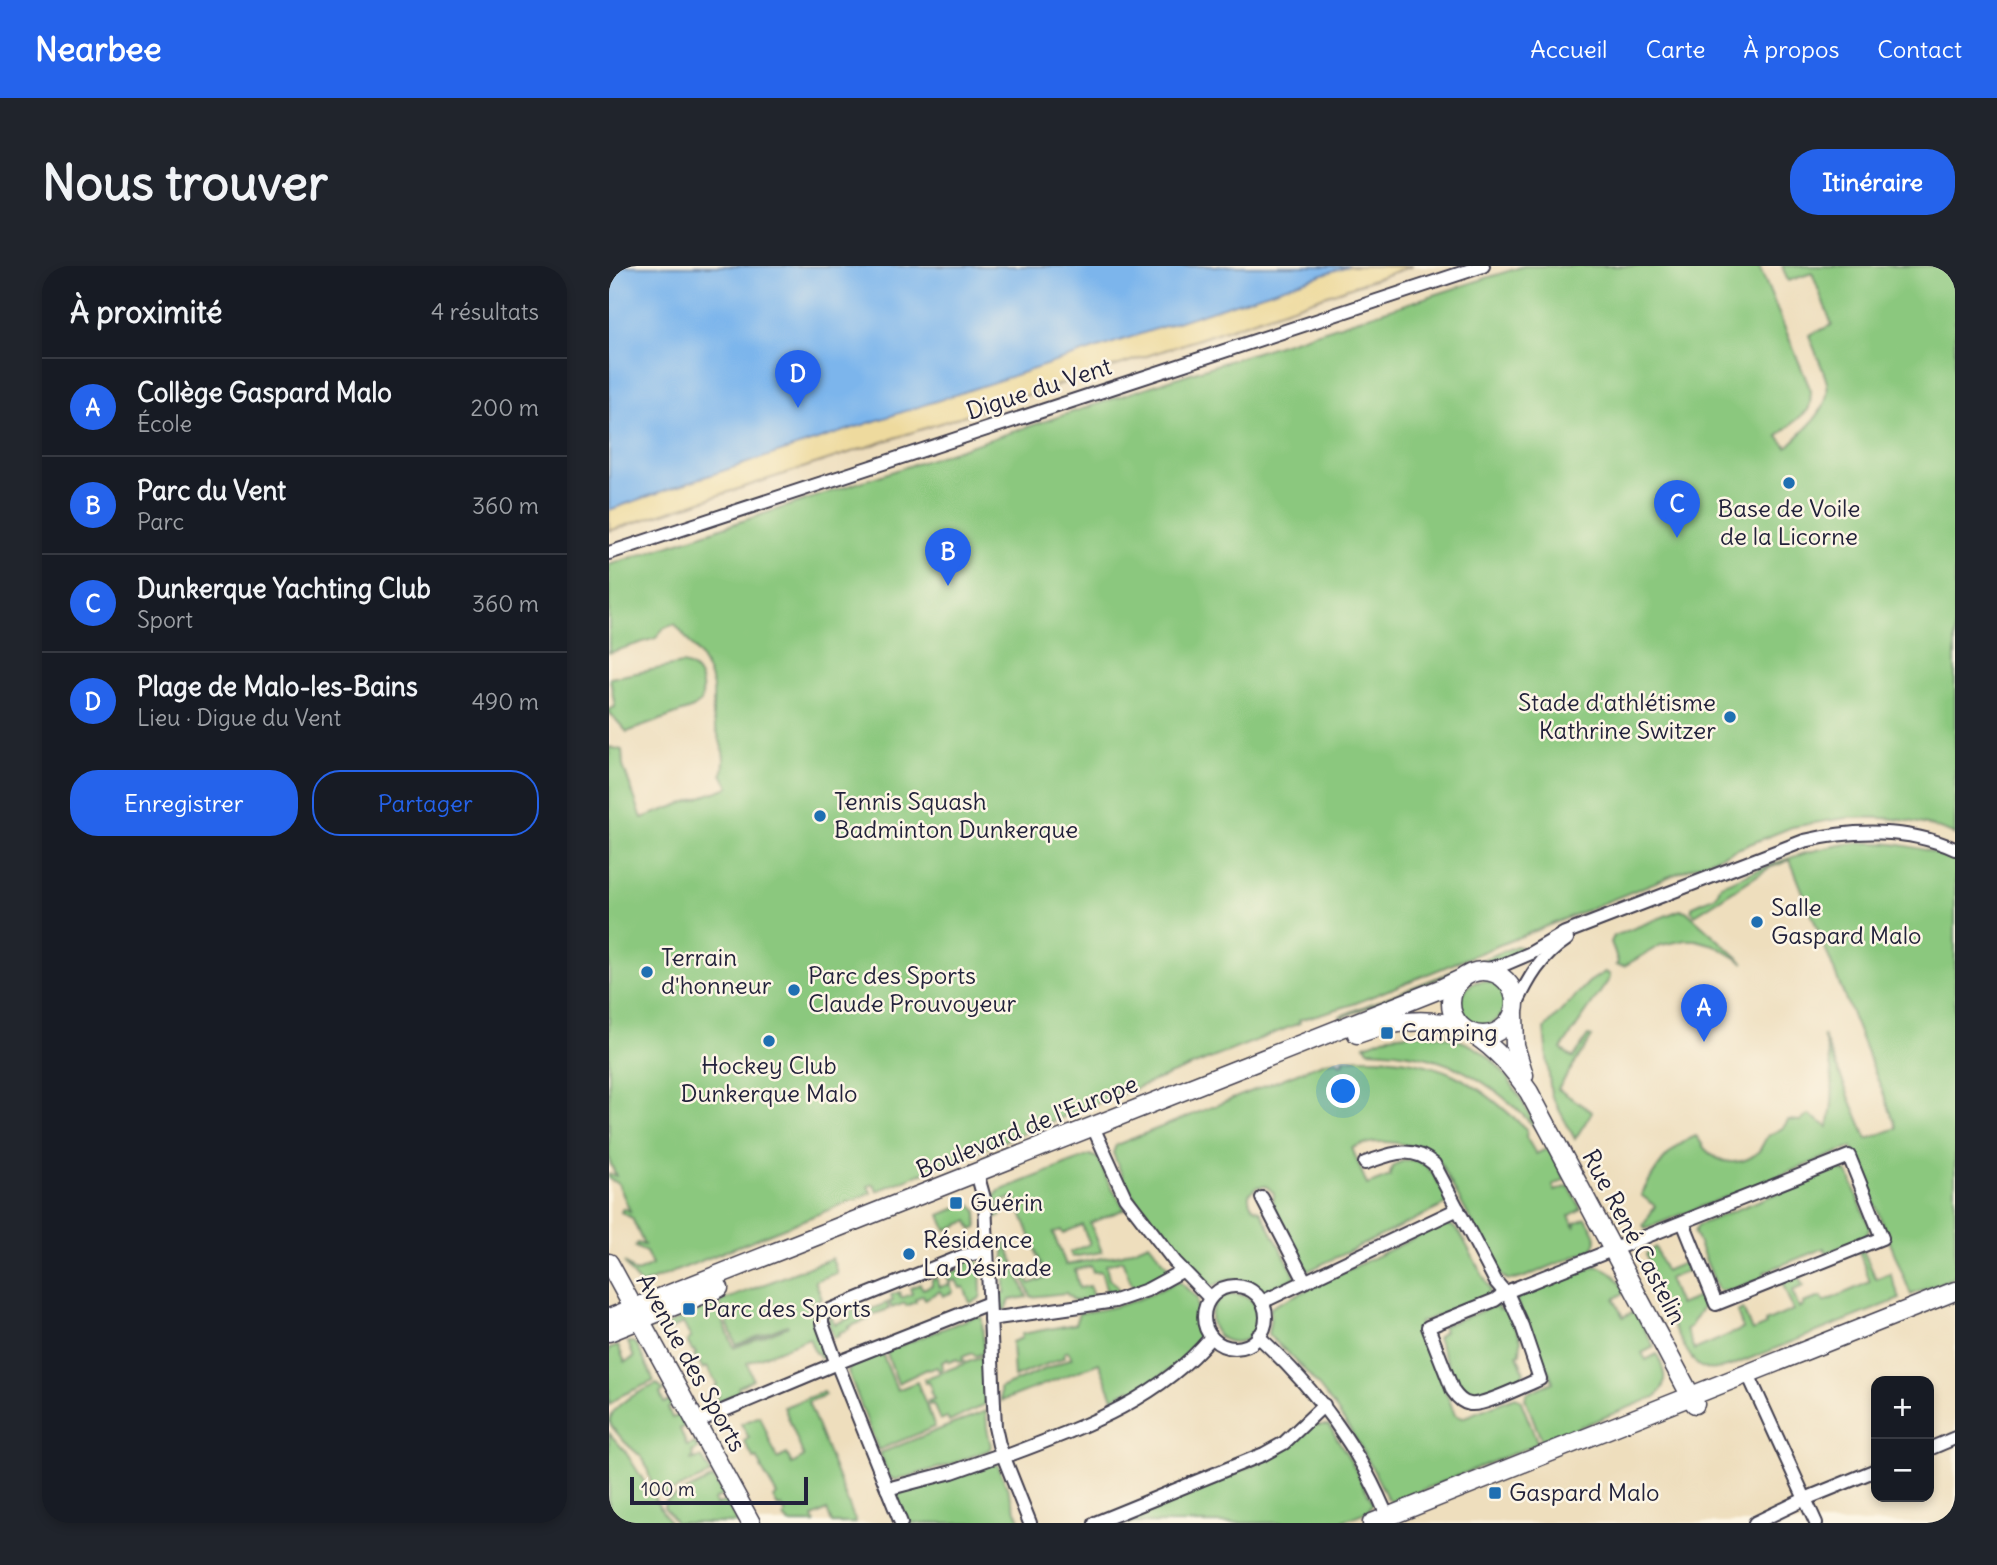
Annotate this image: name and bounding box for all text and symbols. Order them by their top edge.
text: Nearbee [35,28,161,70]
text: Accueil [1530,34,1607,64]
text: Carte [1645,34,1705,64]
text: À propos [1743,34,1839,64]
text: Contact [1877,34,1962,64]
button: Itinéraire [1790,149,1955,215]
text: Nous trouver [42,152,328,213]
text: À proximité [70,293,222,331]
text: 4 résultats [431,297,539,326]
pin: D [775,350,821,408]
street label: Digue du Vent [962,350,1115,426]
text: Collège Gaspard Malo [137,376,392,409]
text: A [86,393,100,422]
text: 200 m [470,393,539,422]
text: École [137,409,192,438]
text: Parc du Vent [137,474,286,507]
marker: Base de Voile de la Licorne [1781,475,1797,491]
pin: C [1654,480,1700,538]
text: B [85,491,101,520]
text: 360 m [472,491,539,520]
place label: Base de Voile de la Licorne [1718,493,1860,551]
text: Parc [137,507,184,536]
pin: B [925,528,971,586]
text: Dunkerque Yachting Club [137,572,431,605]
text: C [85,589,101,618]
text: 360 m [472,589,539,618]
text: Sport [137,605,193,634]
text: Plage de Malo-les-Bains [137,670,418,703]
text: D [85,687,101,716]
text: 490 m [472,687,539,716]
place label: Stade d'athlétisme Kathrine Switzer [1518,687,1716,745]
text: Lieu · Digue du Vent [137,703,341,732]
marker: Stade d'athlétisme Kathrine Switzer [1722,709,1738,725]
button: Enregistrer [70,770,298,836]
button: Partager [312,770,539,836]
place label: Tennis Squash Badminton Dunkerque [834,786,1078,844]
marker: Tennis Squash Badminton Dunkerque [812,808,828,824]
place label: Salle Gaspard Malo [1771,892,1922,950]
marker: Salle Gaspard Malo [1749,914,1765,930]
place label: Terrain d'honneur [661,942,772,1000]
place label: Parc des Sports Claude Prouvoyeur [808,960,1017,1018]
marker: Terrain d'honneur [639,964,655,980]
marker: Parc des Sports Claude Prouvoyeur [786,982,802,998]
pin: A [1681,984,1727,1042]
place label: Camping [1401,1017,1498,1047]
marker: Camping [1379,1025,1395,1041]
marker: Hockey Club Dunkerque Malo [761,1033,777,1049]
place label: Hockey Club Dunkerque Malo [680,1050,858,1108]
street label: Boulevard de l'Europe [912,1068,1142,1184]
your location [1326,1074,1360,1108]
street label: Rue René Castelin [1576,1144,1694,1329]
place label: Guérin [970,1187,1043,1217]
marker: Guérin [948,1195,964,1211]
place label: Résidence La Désirade [923,1224,1052,1282]
marker: Résidence La Désirade [901,1246,917,1262]
street label: Avenue des Sports [631,1268,753,1457]
place label: Parc des Sports [703,1293,871,1323]
marker: Parc des Sports [681,1301,697,1317]
map controls [1871,1376,1934,1502]
button: + [1871,1376,1934,1439]
button: − [1871,1439,1934,1502]
scale bar [630,1474,809,1506]
text: 100 m [641,1477,695,1501]
place label: Gaspard Malo [1509,1477,1660,1507]
marker: Gaspard Malo [1487,1485,1503,1501]

